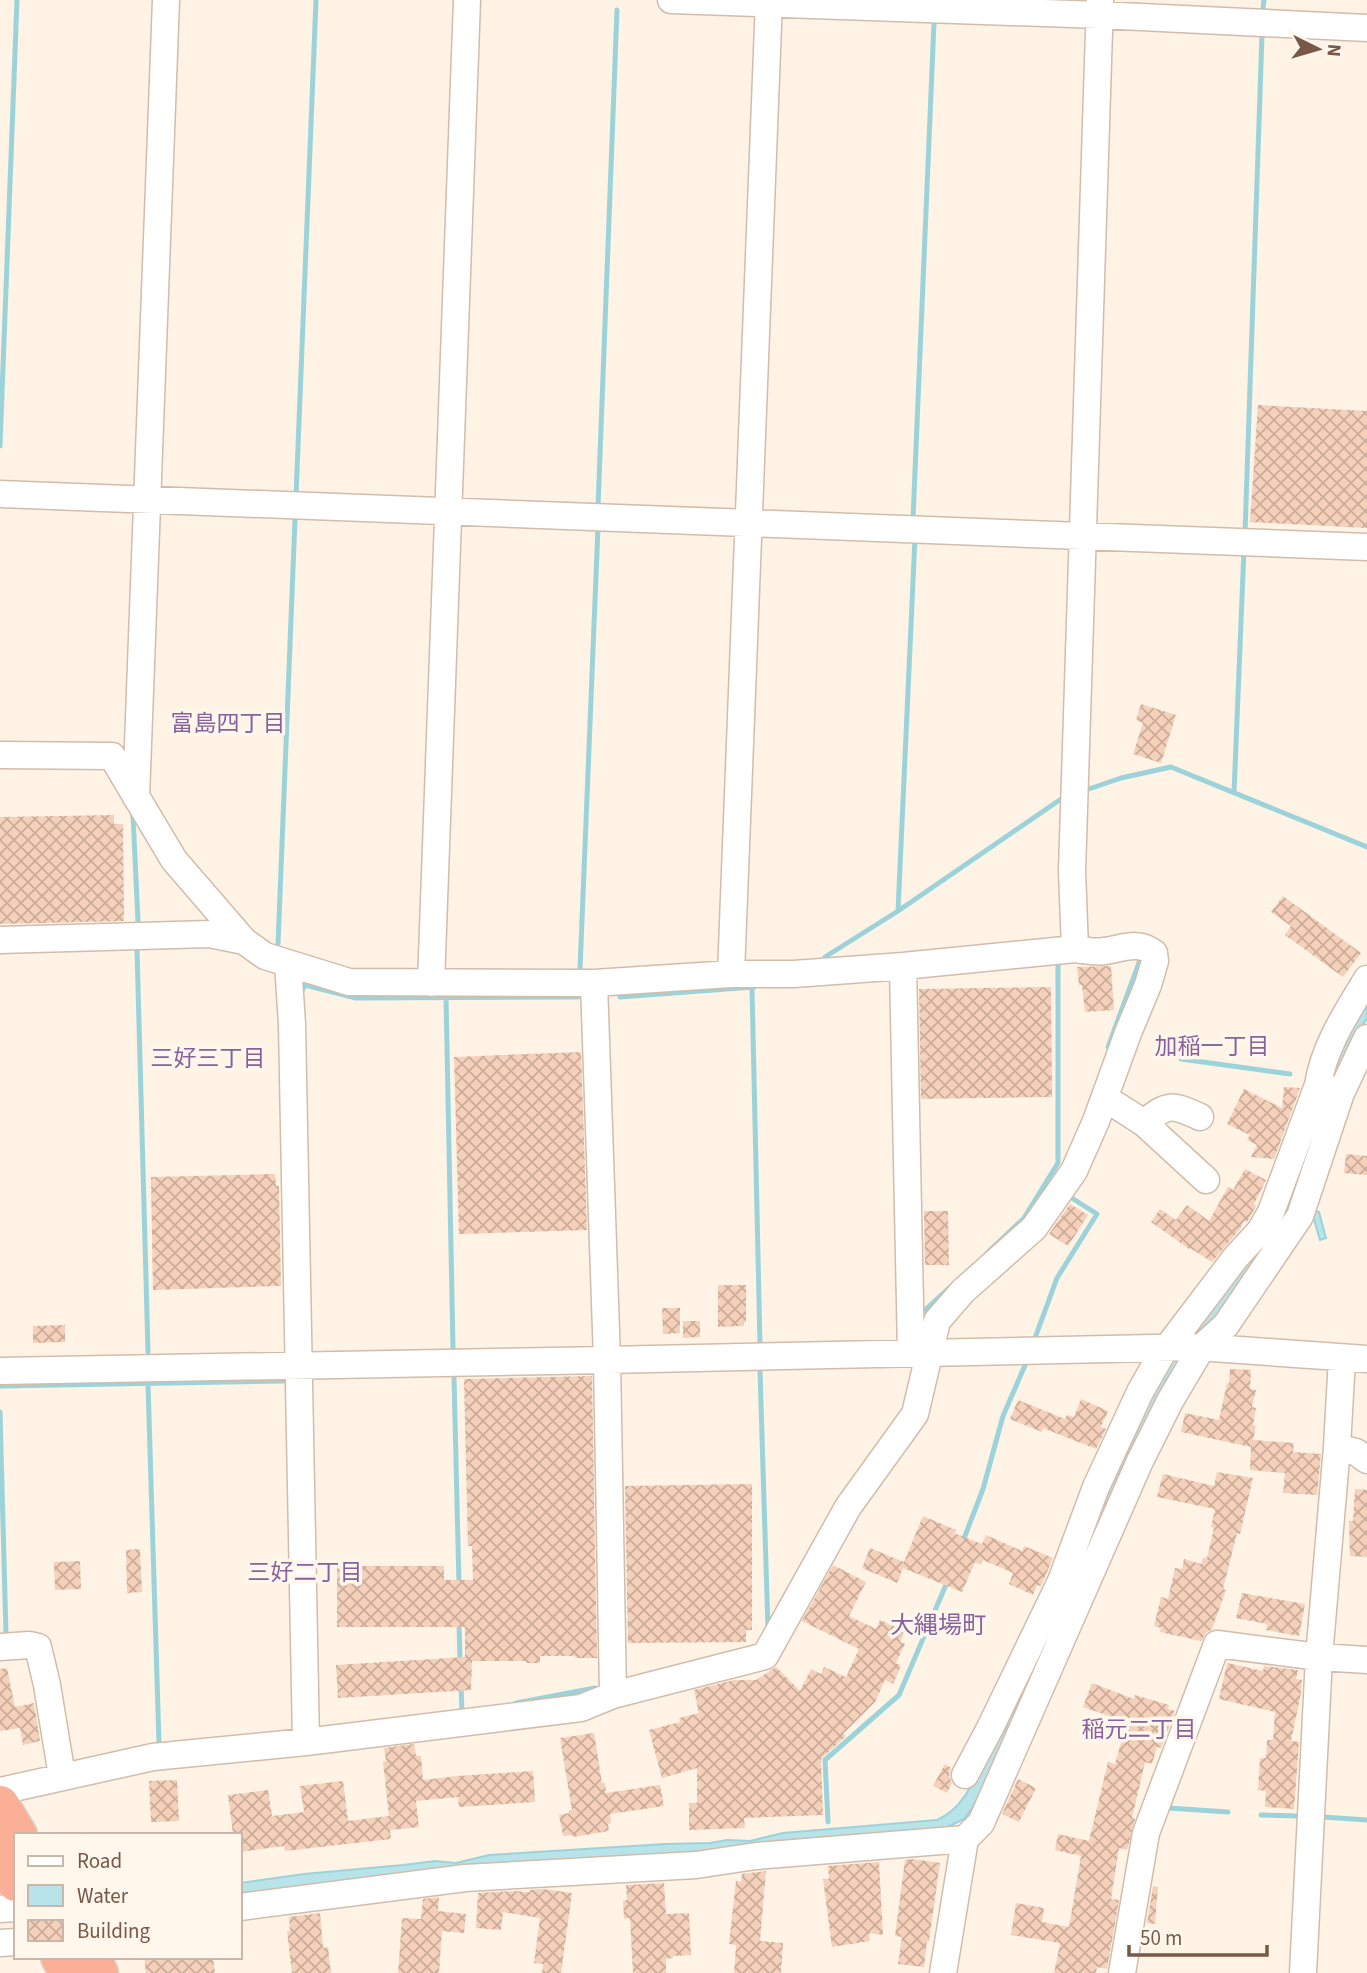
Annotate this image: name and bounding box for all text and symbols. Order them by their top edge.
north arrow [1283,14,1353,84]
text: N [1319,43,1347,58]
district label: 富島四丁目 [171,707,286,740]
district label: 加稲一丁目 [1155,1030,1270,1063]
district label: 三好三丁目 [151,1042,266,1075]
district label: 三好二丁目 [248,1556,363,1589]
district label: 大縄場町 [890,1608,986,1643]
district label: 稲元二丁目 [1082,1713,1197,1746]
legend [14,1833,242,1959]
text: Road [77,1846,122,1876]
text: Water [77,1881,129,1911]
scale bar [1129,1913,1267,1957]
text: Building [77,1916,151,1946]
text: 50 m [1140,1923,1182,1953]

